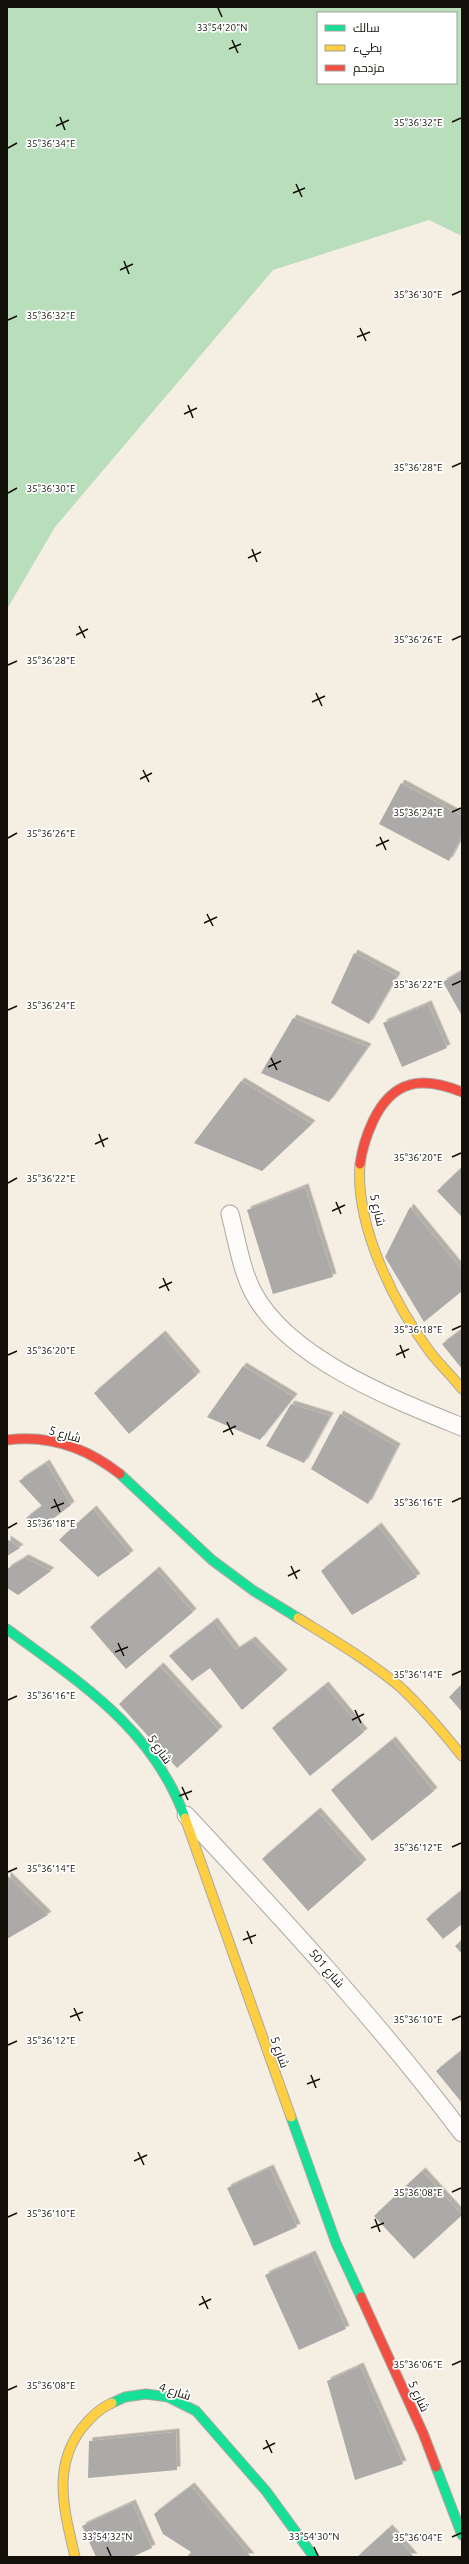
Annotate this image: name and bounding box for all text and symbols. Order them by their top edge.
legend [317,12,457,84]
text: سالك [353,21,380,34]
text: 33°54'20"N [197,22,247,33]
text: بطيء [353,41,382,58]
text: مزدحم [353,61,385,76]
text: 35°36'32"E [393,117,443,128]
text: 35°36'34"E [26,138,76,149]
text: 35°36'30"E [393,289,443,300]
text: 35°36'32"E [26,310,76,321]
text: 35°36'28"E [393,462,443,473]
text: 35°36'30"E [26,483,76,494]
text: 35°36'26"E [393,634,443,645]
text: 35°36'28"E [26,655,76,666]
text: 35°36'24"E [393,807,443,818]
text: 35°36'26"E [26,828,76,839]
text: 35°36'22"E [393,979,443,990]
text: 35°36'24"E [26,1000,76,1011]
text: 35°36'20"E [393,1152,443,1163]
text: 35°36'22"E [26,1173,76,1184]
street label: شارع 5 [366,1193,388,1228]
text: 35°36'18"E [393,1324,443,1335]
text: 35°36'20"E [26,1345,76,1356]
street label: شارع 5 [47,1423,83,1447]
text: 35°36'16"E [393,1497,443,1508]
text: 35°36'18"E [26,1518,76,1529]
text: 35°36'14"E [393,1669,443,1680]
text: 35°36'16"E [26,1690,76,1701]
street label: شارع 5 [144,1732,175,1767]
text: 35°36'12"E [393,1842,443,1853]
text: 35°36'14"E [26,1863,76,1874]
street label: شارع 501 [305,1946,347,1991]
text: 35°36'10"E [393,2014,443,2025]
street label: شارع 5 [266,2034,292,2070]
text: 35°36'12"E [26,2035,76,2046]
text: 35°36'08"E [393,2187,443,2198]
text: 35°36'10"E [26,2208,76,2219]
text: 35°36'06"E [393,2359,443,2370]
street label: شارع 5 [404,2378,432,2415]
text: 35°36'08"E [26,2380,76,2391]
street label: شارع 4 [157,2380,193,2404]
text: 33°54'32"N [82,2531,132,2542]
text: 33°54'30"N [289,2531,339,2542]
text: 35°36'04"E [393,2532,443,2543]

